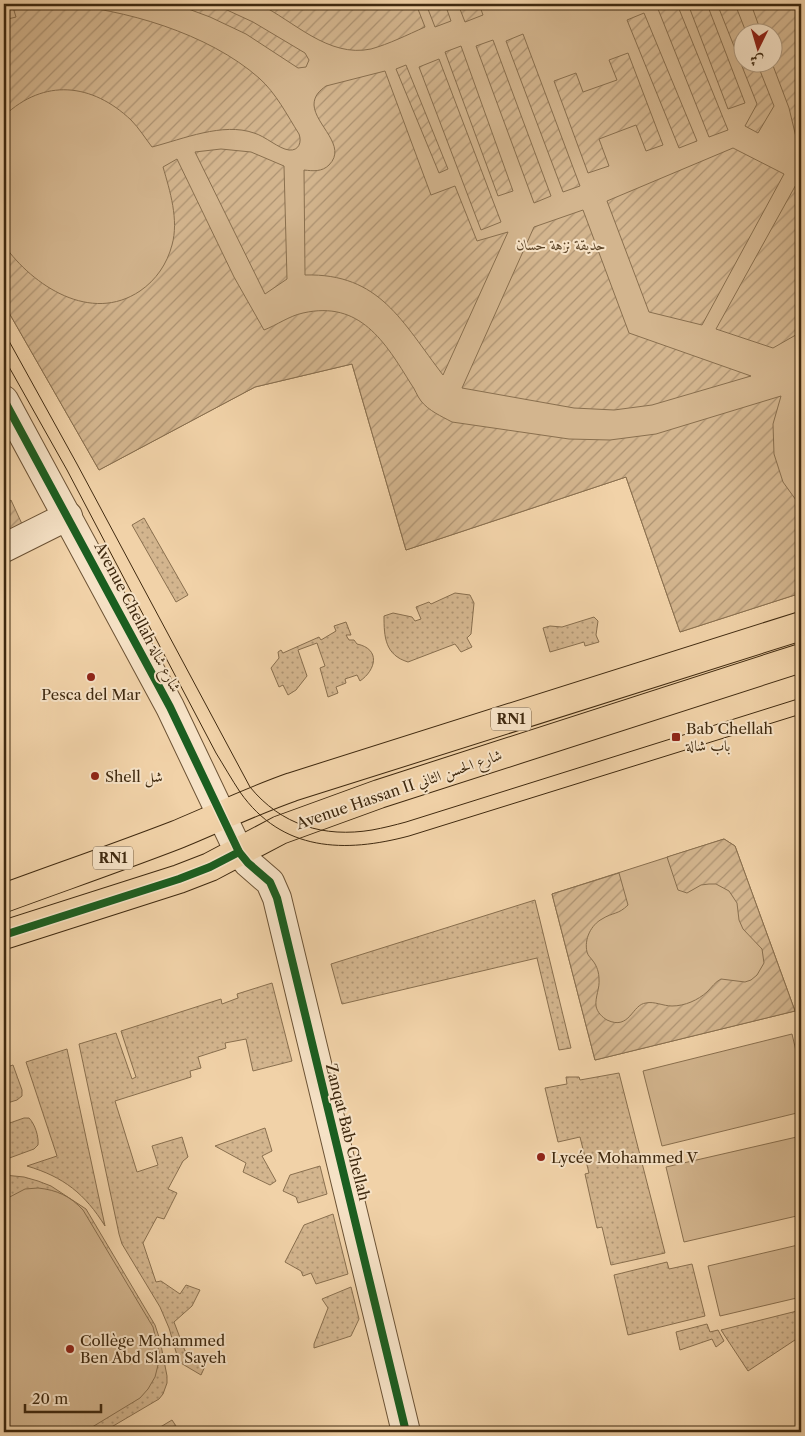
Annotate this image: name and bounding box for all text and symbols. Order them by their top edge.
north arrow [732,22,782,72]
text: ش [749,51,765,71]
park label: حديقة نزهة حسان [516,235,606,254]
street label: Avenue Chellah شارع شالة [86,538,186,697]
marker: Pesca del Mar [85,671,97,683]
place label: Pesca del Mar [41,685,141,704]
road number: RN1 [491,708,531,731]
place label: Bab Chellah باب شالة [685,719,774,755]
marker: Bab Chellah باب شالة [670,731,682,743]
street label: Avenue Hassan II شارع الحسن الثاني [293,745,506,837]
place label: Shell شل [105,767,163,788]
marker: Shell شل [89,770,101,782]
road number: RN1 [93,846,133,870]
street label: Zanqat Bab Chellah [322,1061,374,1203]
place label: Lycée Mohammed V [551,1148,699,1167]
marker: Lycée Mohammed V [535,1151,547,1163]
place label: Collège Mohammed Ben Abd Slam Sayeh [80,1331,227,1367]
marker: Collège Mohammed Ben Abd Slam Sayeh [64,1343,76,1355]
scale bar [25,1381,101,1413]
text: 20 m [32,1389,68,1408]

